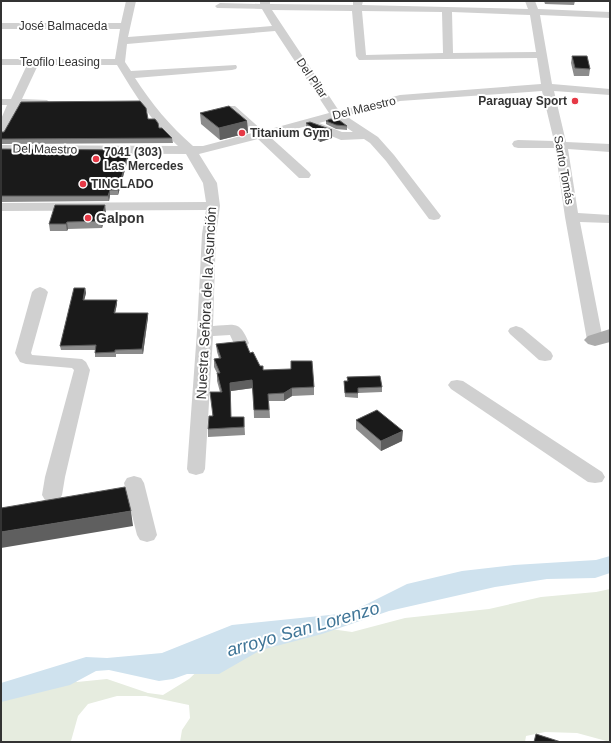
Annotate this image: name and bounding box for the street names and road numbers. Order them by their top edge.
street label: José Balmaceda [19,19,108,33]
street label: Teofilo Leasing [20,55,100,69]
street label: Del Pilar [294,55,330,101]
street label: Del Maestro [331,93,397,123]
street label: Santo Tomás [551,134,577,206]
street label: Del Maestro [13,141,78,157]
street label: Nuestra Señora de la Asunción [193,206,219,400]

